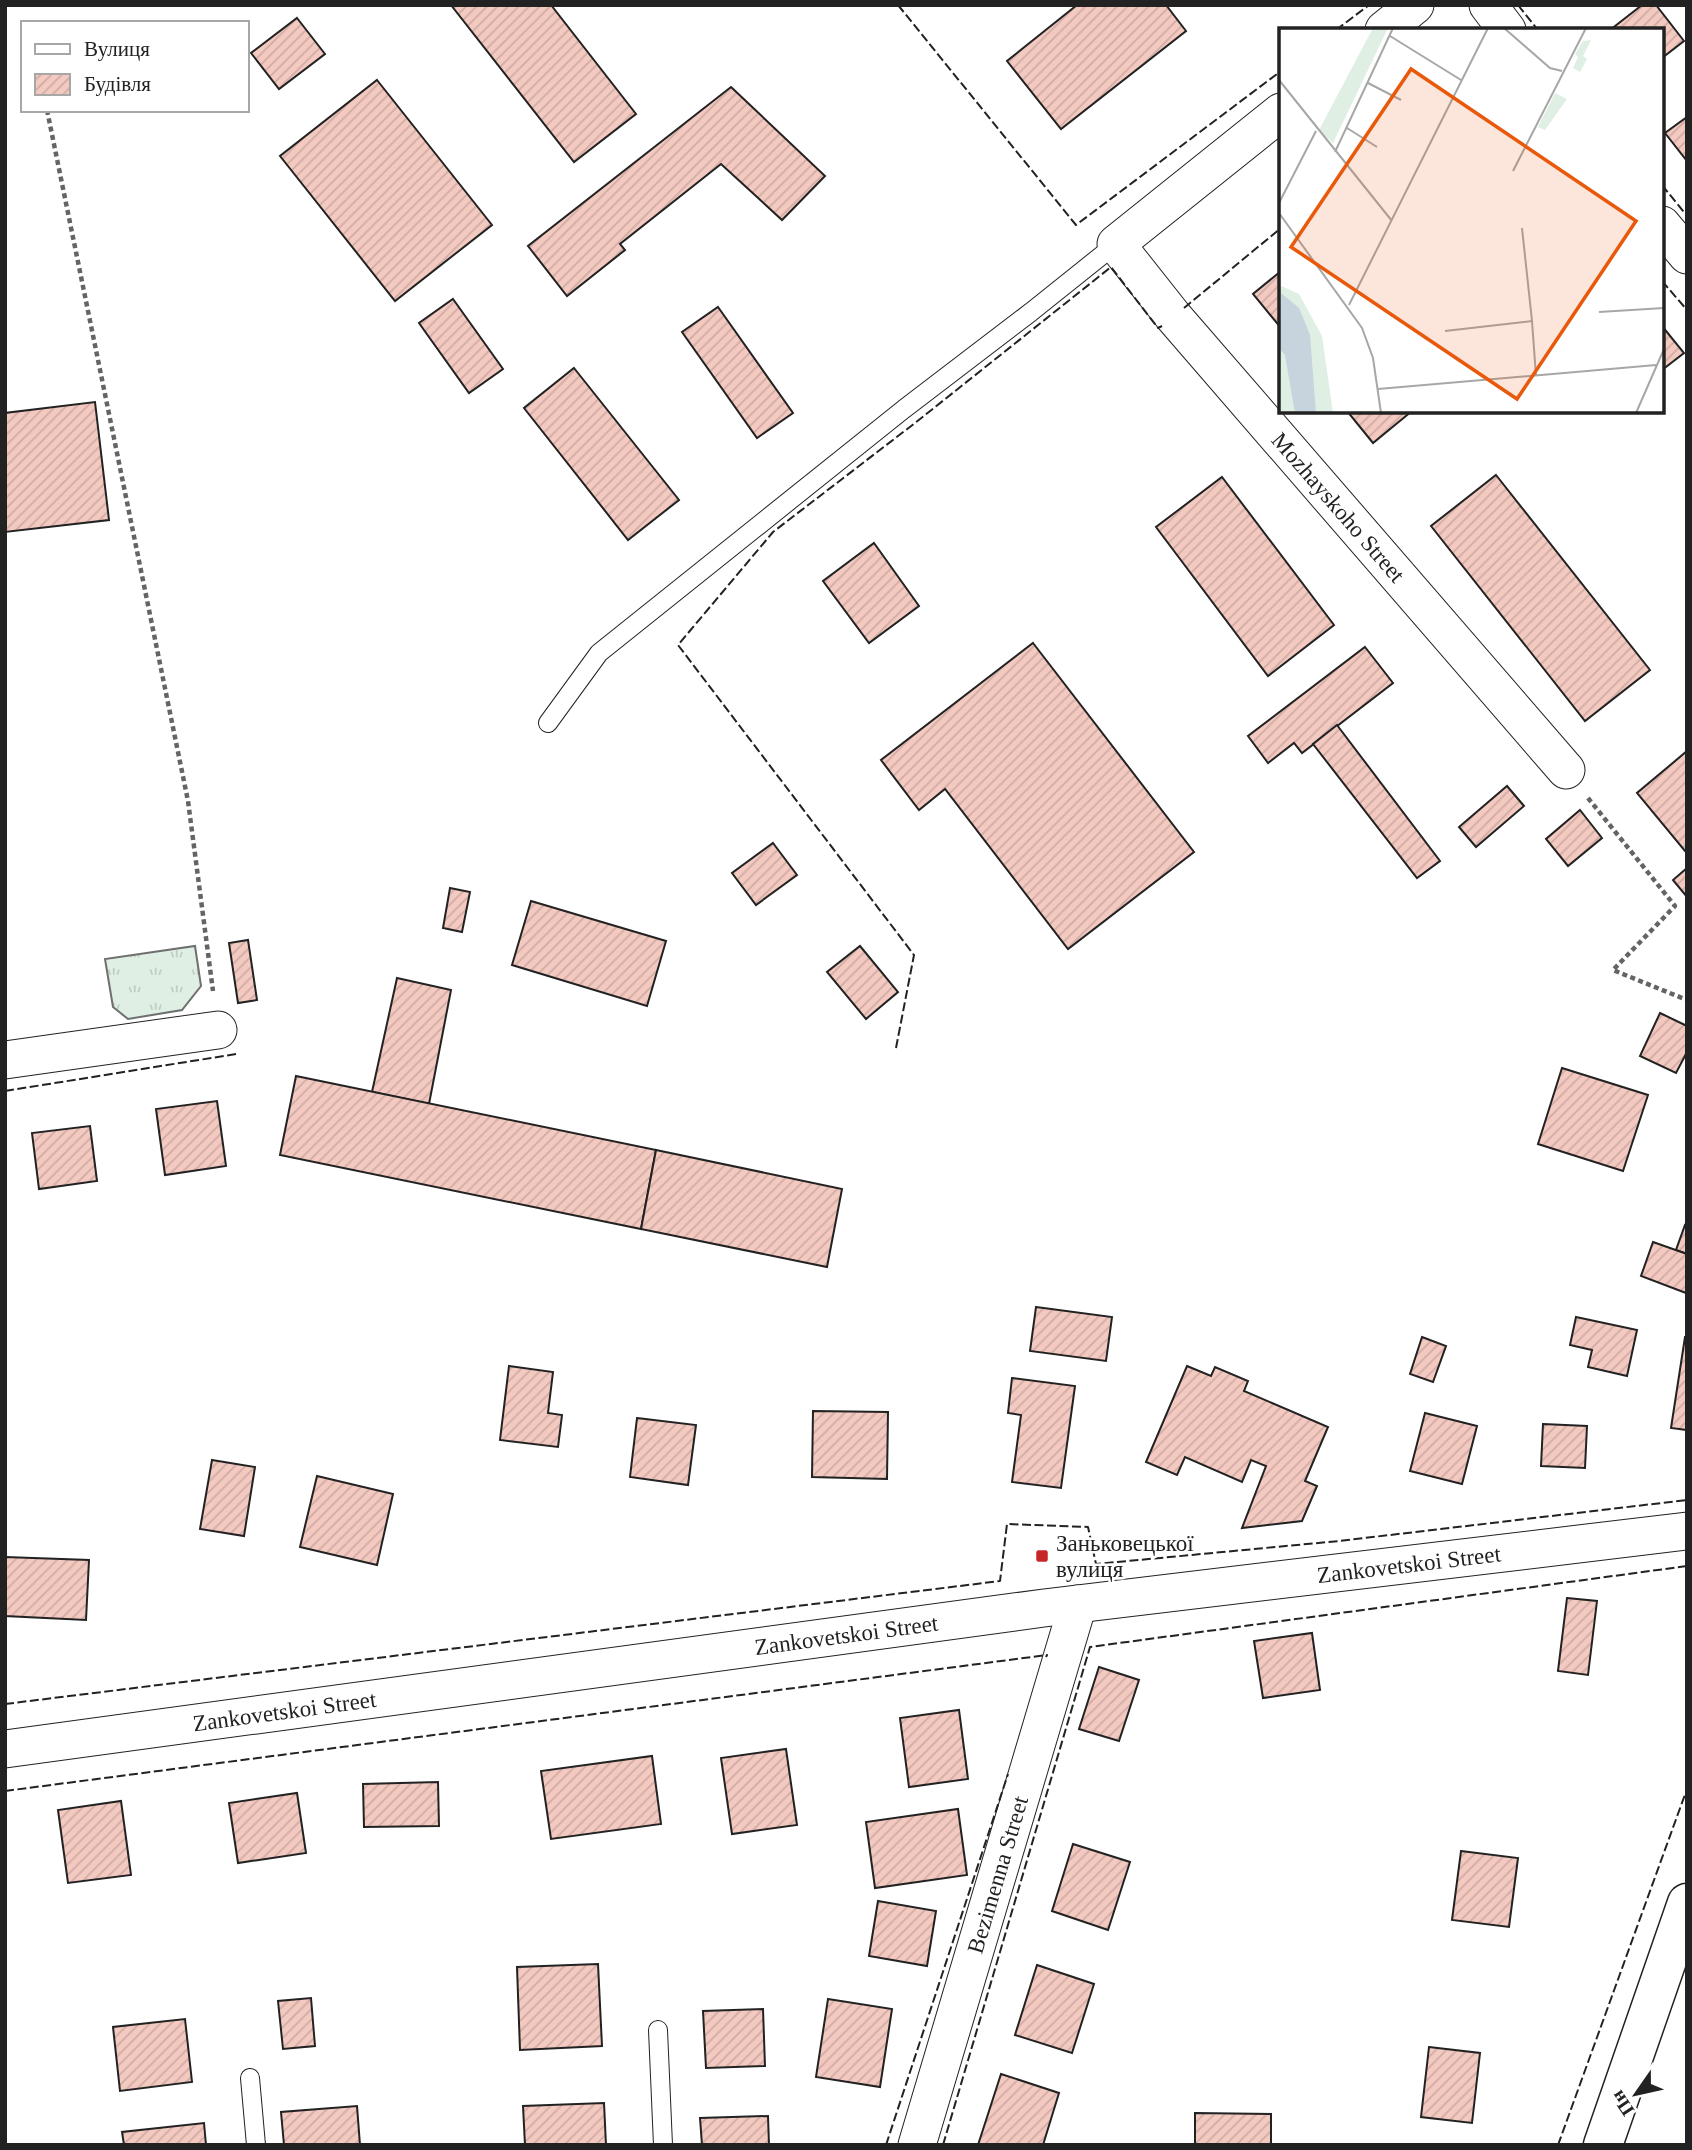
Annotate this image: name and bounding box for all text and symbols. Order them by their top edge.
legend [21,21,248,112]
inset map [1279,28,1664,413]
text: Вулиця [84,37,150,61]
text: Будівля [84,72,151,96]
street label: Mozhayskoho Street [1267,427,1410,588]
place label: Заньковецької вулиця [1056,1531,1194,1582]
street label: Zankovetskoi Street [1316,1541,1503,1588]
marker: Заньковецької вулиця [1034,1548,1050,1564]
street label: Zankovetskoi Street [753,1610,940,1660]
street label: Zankovetskoi Street [191,1686,378,1736]
street label: Bezimenna Street [962,1792,1033,1956]
north arrow [1601,2059,1671,2129]
text: Пн [1606,2087,1638,2120]

